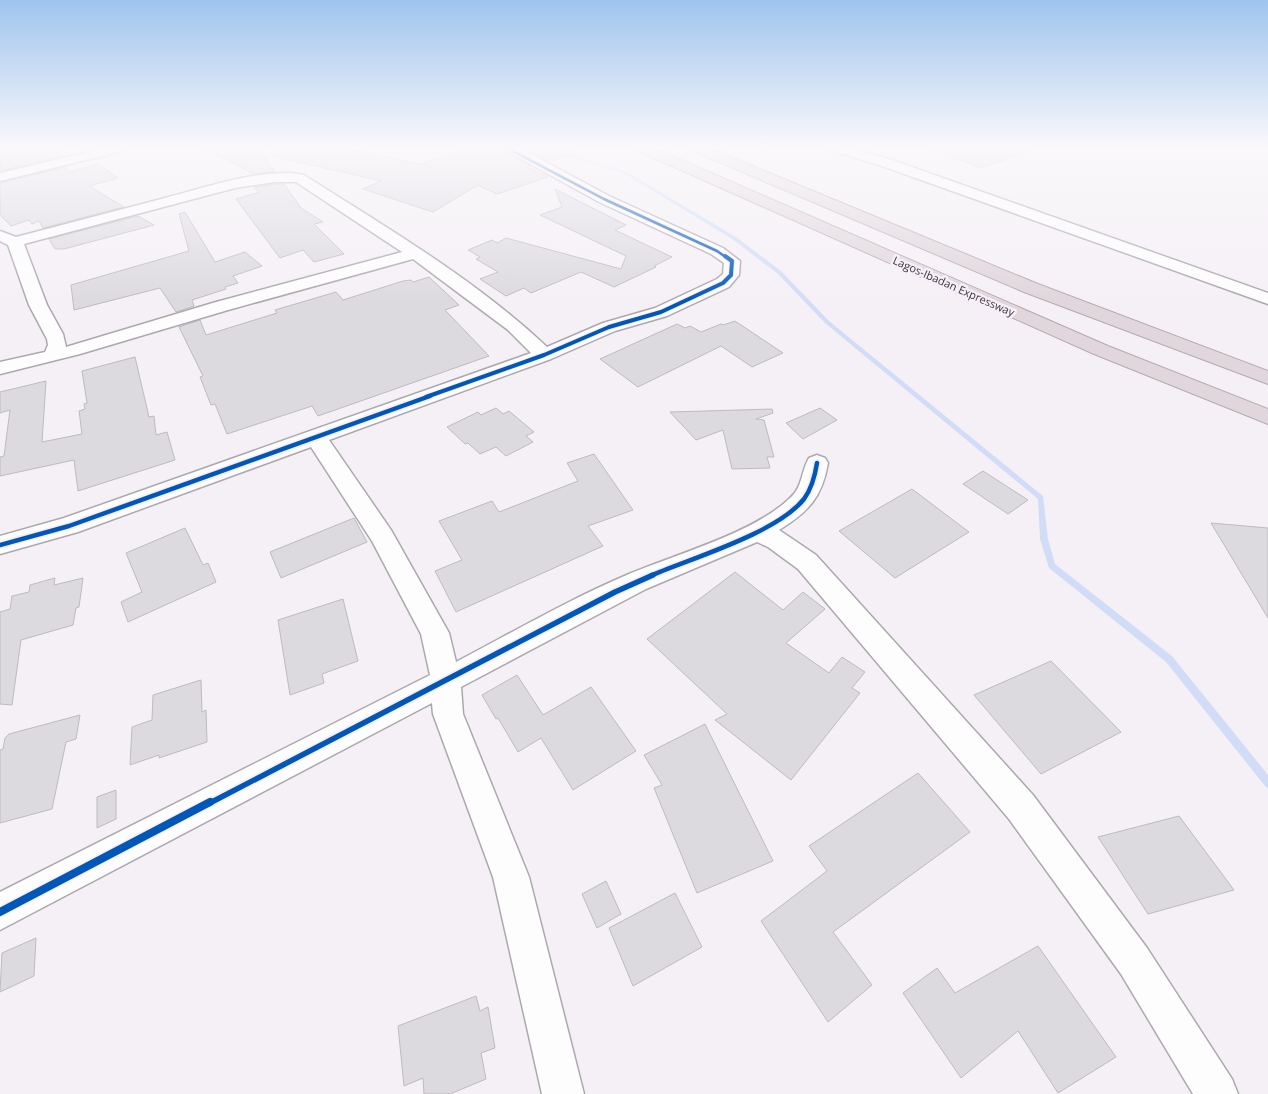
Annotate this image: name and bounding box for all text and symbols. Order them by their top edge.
street label: Lagos-Ibadan Expressway [891,252,1018,320]

